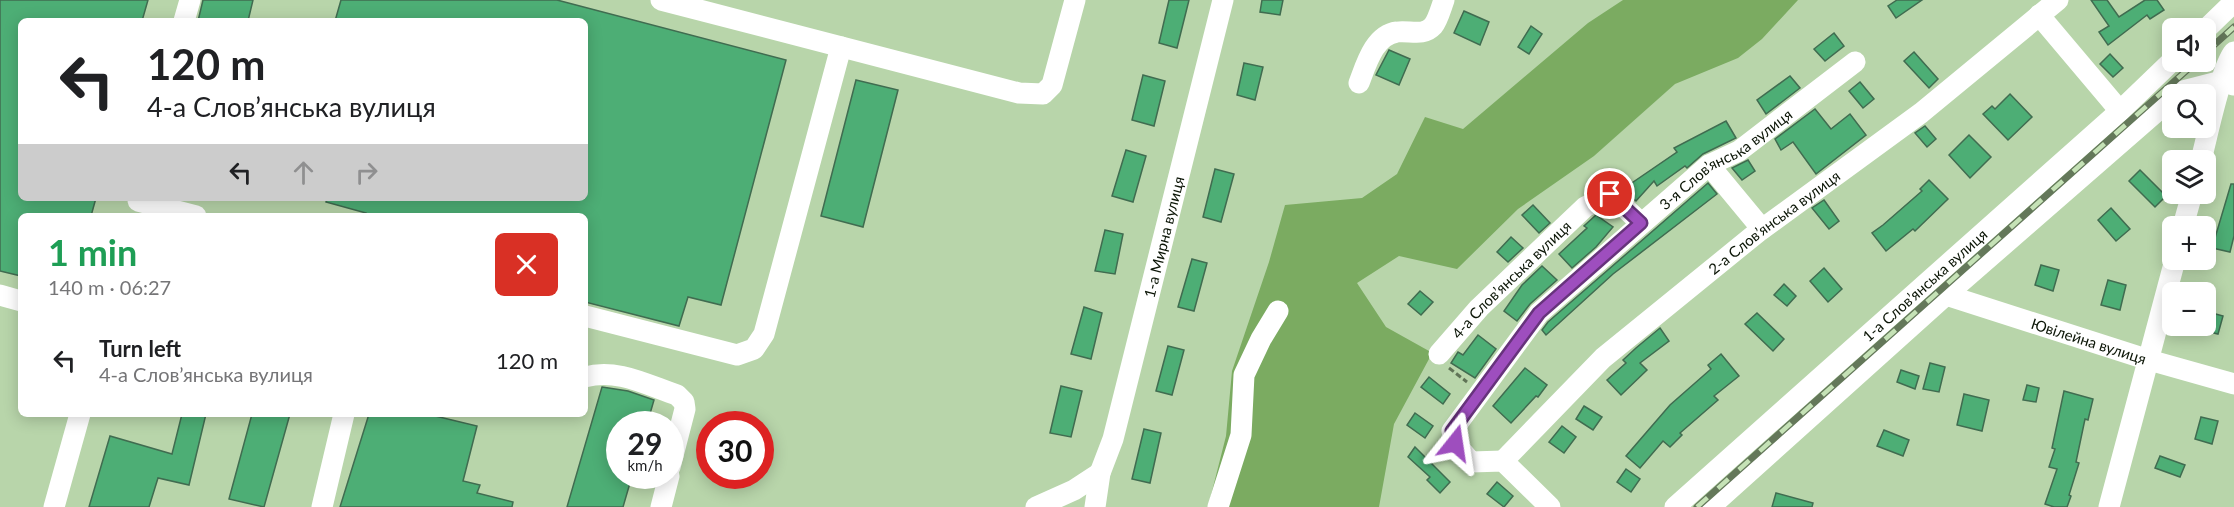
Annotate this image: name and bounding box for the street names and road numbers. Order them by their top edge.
street label: 3-я Слов’янська вулиця [1655,105,1795,213]
street label: 2-а Слов’янська вулиця [1705,166,1843,278]
street label: 1-а Мирна вулиця [1140,174,1187,300]
street label: 4-а Слов’янська вулиця [1448,216,1574,342]
street label: 1-а Слов’янська вулиця [1859,225,1990,345]
street label: Ювілейна вулиця [2029,314,2149,368]

